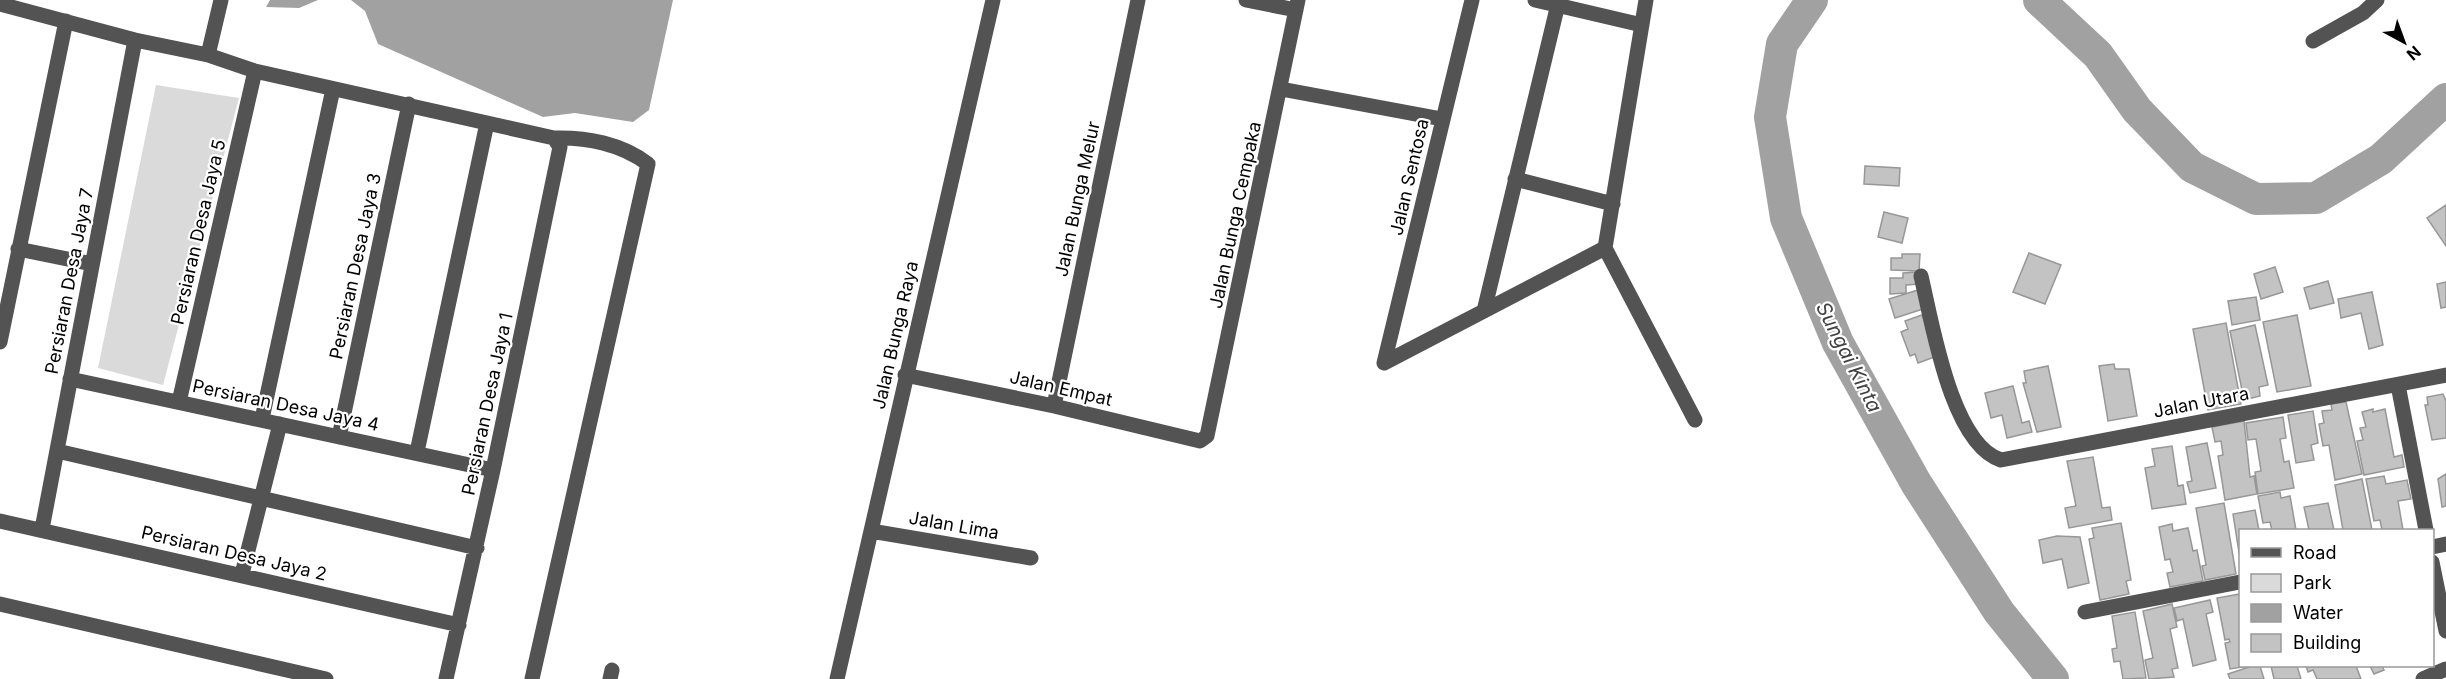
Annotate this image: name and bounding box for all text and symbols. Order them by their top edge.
north arrow [2374,12,2434,72]
text: N [2403,42,2425,65]
street label: Jalan Sentosa [1385,116,1433,238]
street label: Jalan Bunga Melur [1050,119,1104,279]
street label: Jalan Bunga Cempaka [1205,120,1265,310]
street label: Persiaran Desa Jaya 5 [166,137,230,327]
street label: Persiaran Desa Jaya 3 [325,171,385,361]
street label: Persiaran Desa Jaya 7 [41,186,97,376]
street label: Jalan Bunga Raya [868,259,922,411]
water label: Sungai Kinta [1811,298,1887,416]
street label: Persiaran Desa Jaya 1 [457,311,517,497]
street label: Jalan Empat [1008,366,1114,410]
street label: Persiaran Desa Jaya 4 [191,375,381,435]
street label: Jalan Utara [2151,382,2251,422]
street label: Jalan Lima [907,507,1001,543]
street label: Persiaran Desa Jaya 2 [139,521,329,585]
legend [2239,529,2434,667]
text: Road [2293,542,2336,563]
text: Park [2293,572,2332,593]
text: Water [2293,602,2343,623]
text: Building [2293,632,2361,653]

